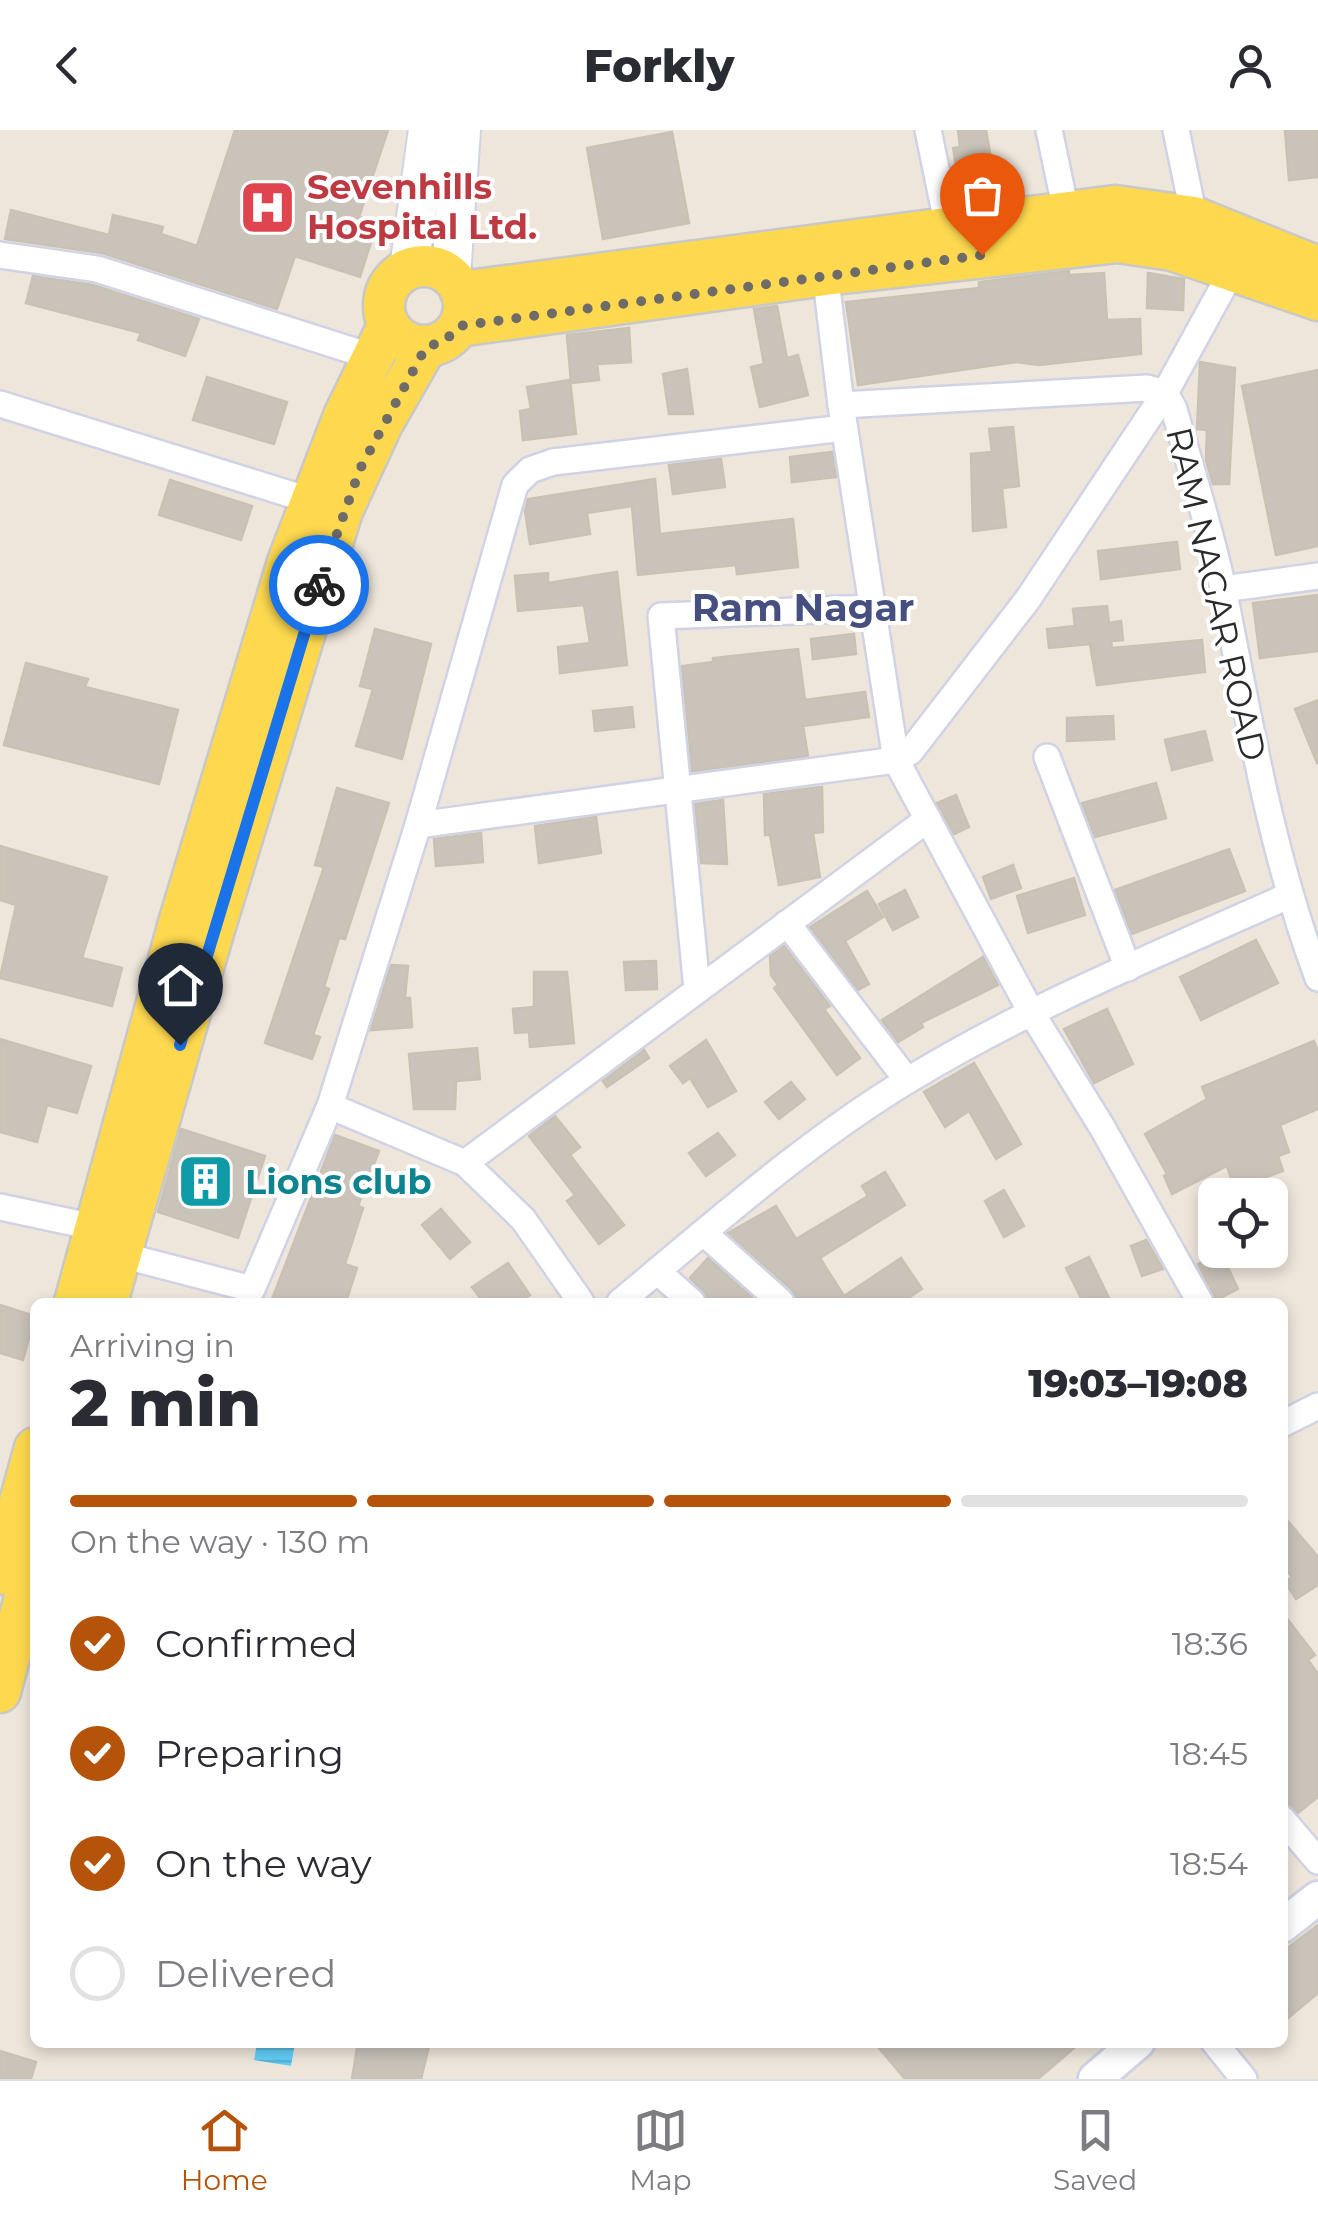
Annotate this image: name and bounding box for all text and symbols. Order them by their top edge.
icon: back [40,38,95,93]
text: Forkly [584,38,734,93]
icon: person [1223,38,1278,93]
pin [940,153,1025,256]
place label: Sevenhills Hospital Ltd. [307,165,537,248]
icon: bag [955,168,1010,223]
hospital icon: Sevenhills Hospital Ltd. [238,177,298,237]
street label: RAM NAGAR ROAD [1157,423,1276,765]
courier [269,535,369,635]
icon: bike [292,558,347,613]
district label: Ram Nagar [692,584,914,631]
pin [138,943,223,1046]
icon: home [153,958,208,1013]
building icon: Lions club [176,1152,236,1212]
place label: Lions club [245,1160,432,1203]
map controls [1198,1178,1288,1268]
button: locate [1198,1178,1288,1268]
text: Arriving in [70,1326,235,1365]
text: 19:03–19:08 [1028,1360,1248,1407]
text: 2 min [70,1363,261,1442]
text: On the way · 130 m [70,1522,370,1561]
icon: check [70,1616,125,1671]
text: Confirmed [155,1620,358,1667]
text: 18:36 [1172,1624,1248,1663]
icon: check [70,1726,125,1781]
text: Preparing [155,1730,344,1777]
text: 18:45 [1170,1734,1248,1773]
icon: check [70,1836,125,1891]
text: On the way [155,1840,372,1887]
text: 18:54 [1170,1844,1248,1883]
text: Delivered [155,1950,336,1997]
tab: Home [181,2103,268,2197]
tab: Map [629,2103,692,2197]
tab: Saved [1053,2103,1137,2197]

